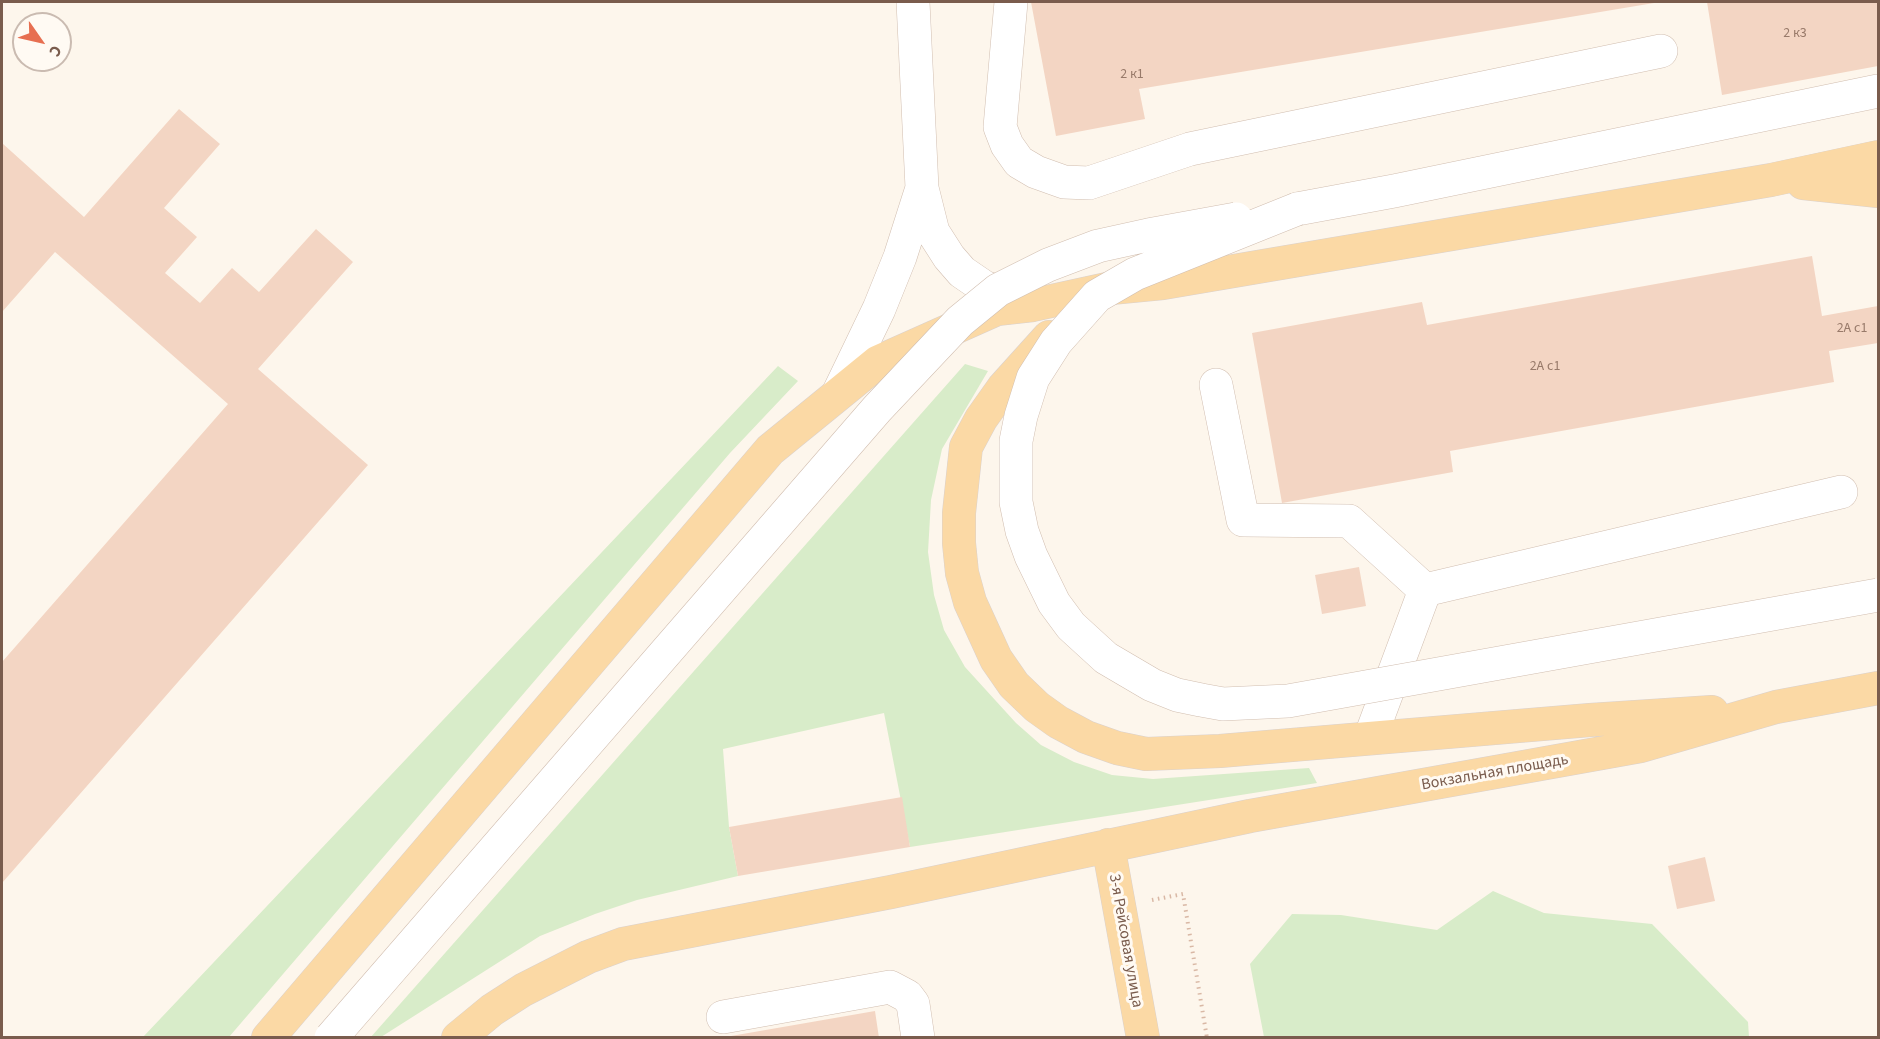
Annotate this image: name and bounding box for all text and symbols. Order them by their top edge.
north arrow [12,12,72,72]
house number: 2 к3 [1783,26,1807,42]
text: С [44,41,67,61]
house number: 2 к1 [1120,67,1144,83]
house number: 2А с1 [1837,321,1867,337]
house number: 2А с1 [1530,359,1560,375]
street label: Вокзальная площадь [1420,751,1570,795]
street label: 3-я Рейсовая улица [1104,873,1146,1009]

